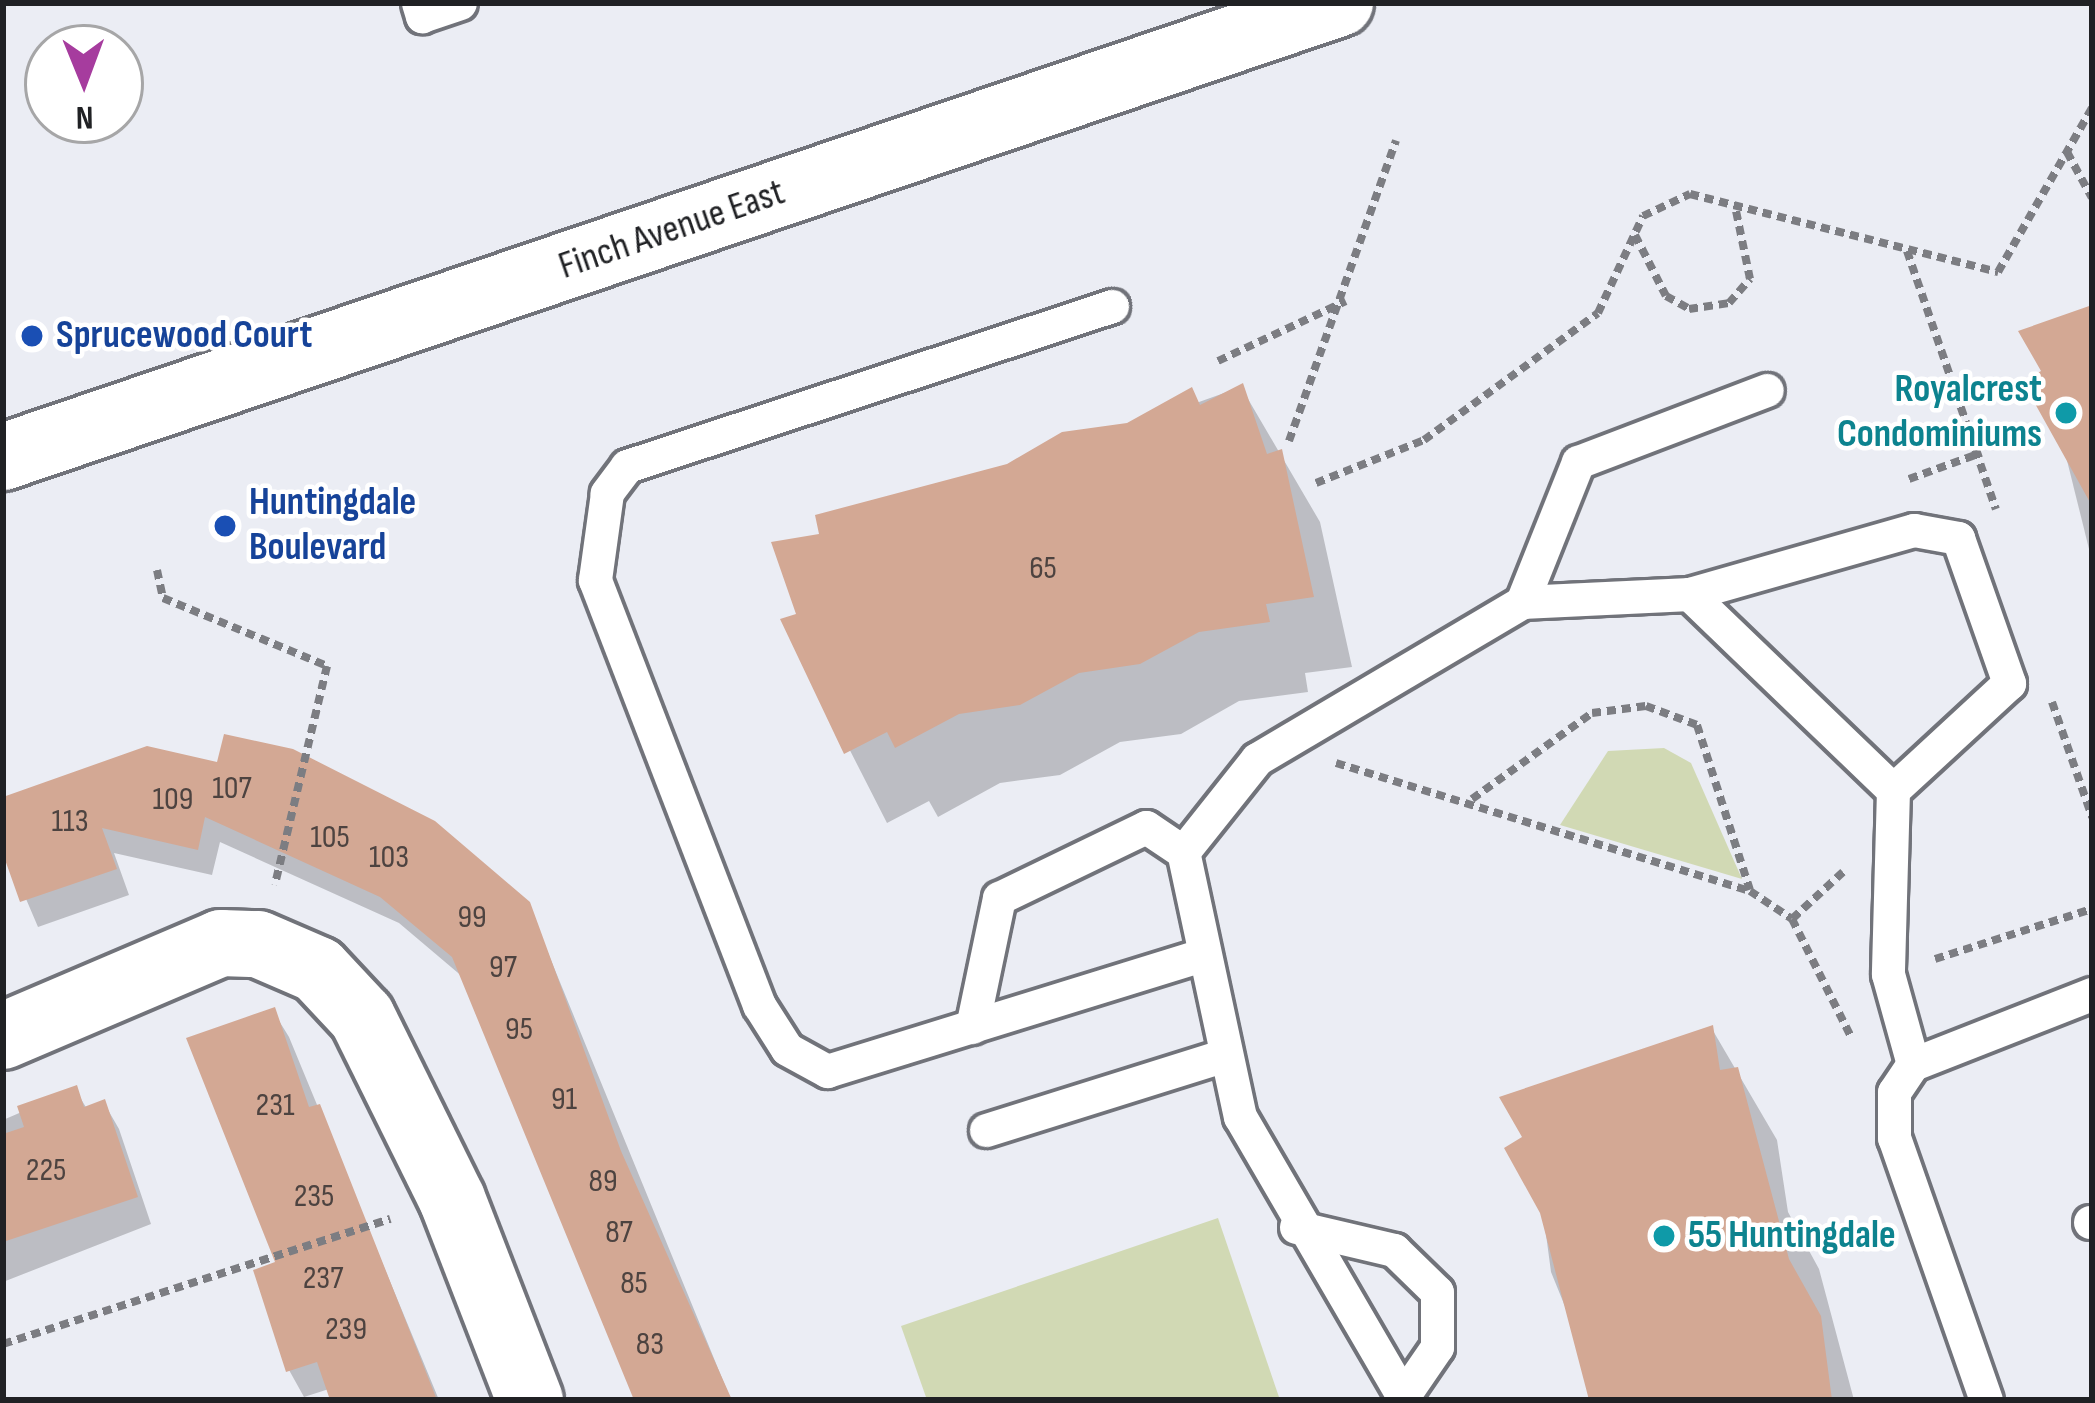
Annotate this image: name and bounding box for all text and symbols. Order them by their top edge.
north arrow [24,24,144,144]
text: N [75,97,94,137]
street label: Finch Avenue East [553,169,791,291]
place label: Sprucewood Court [56,313,312,359]
marker: Sprucewood Court [19,323,45,349]
place label: Royalcrest Condominiums [1837,368,2042,459]
marker: Royalcrest Condominiums [2053,400,2079,426]
place label: Huntingdale Boulevard [249,481,416,572]
marker: Huntingdale Boulevard [212,513,238,539]
house number: 65 [1029,549,1057,589]
house number: 107 [212,769,252,809]
house number: 109 [153,780,193,820]
house number: 113 [52,802,88,842]
house number: 105 [310,818,350,858]
house number: 103 [369,838,409,878]
house number: 99 [457,898,487,938]
house number: 97 [489,948,517,988]
house number: 95 [505,1010,533,1050]
house number: 91 [551,1080,577,1120]
house number: 231 [255,1086,295,1126]
house number: 225 [26,1151,66,1191]
house number: 89 [588,1162,618,1202]
house number: 235 [294,1177,334,1217]
house number: 87 [605,1213,633,1253]
place label: 55 Huntingdale [1688,1213,1896,1259]
marker: 55 Huntingdale [1651,1223,1677,1249]
house number: 237 [303,1259,343,1299]
house number: 85 [620,1264,648,1304]
house number: 239 [325,1310,367,1350]
house number: 83 [636,1325,664,1365]

